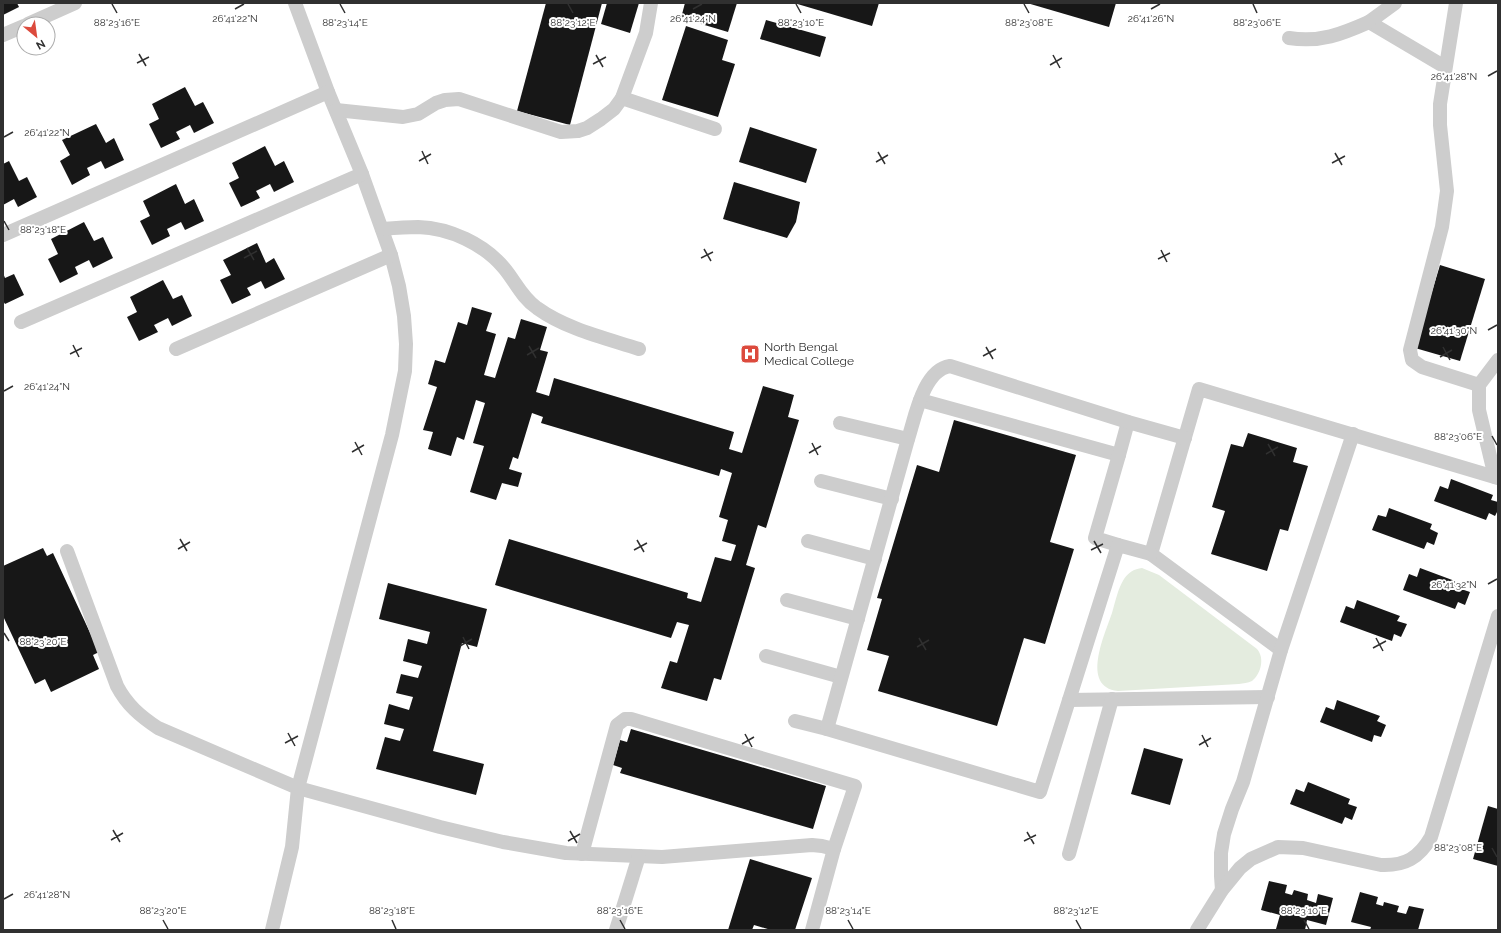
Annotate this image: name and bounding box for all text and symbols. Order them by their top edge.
text: 26°41'22"N [212,13,258,24]
text: 26°41'24"N [670,13,716,24]
text: 26°41'26"N [1128,13,1174,24]
north arrow [16,16,56,56]
text: 88°23'16"E [94,17,140,28]
text: 88°23'14"E [322,17,368,28]
text: 88°23'12"E [550,17,596,28]
text: 88°23'10"E [778,17,824,28]
text: 88°23'08"E [1005,17,1053,28]
text: 88°23'06"E [1233,17,1281,28]
text: N [34,37,47,52]
text: 26°41'28"N [1431,71,1477,82]
text: 26°41'22"N [24,127,70,138]
text: 88°23'18"E [20,224,66,235]
text: 26°41'30"N [1431,325,1477,336]
place label: North Bengal Medical College [764,340,854,368]
hospital icon: North Bengal Medical College [739,343,761,365]
text: 26°41'24"N [24,381,70,392]
text: 88°23'06"E [1434,431,1482,442]
text: 26°41'32"N [1431,579,1477,590]
text: 88°23'20"E [19,636,67,647]
text: 88°23'08"E [1434,842,1482,853]
text: 26°41'28"N [24,889,70,900]
text: 88°23'20"E [139,905,187,916]
text: 88°23'18"E [369,905,415,916]
text: 88°23'16"E [597,905,643,916]
text: 88°23'14"E [825,905,871,916]
text: 88°23'12"E [1053,905,1099,916]
text: 88°23'10"E [1281,905,1327,916]

